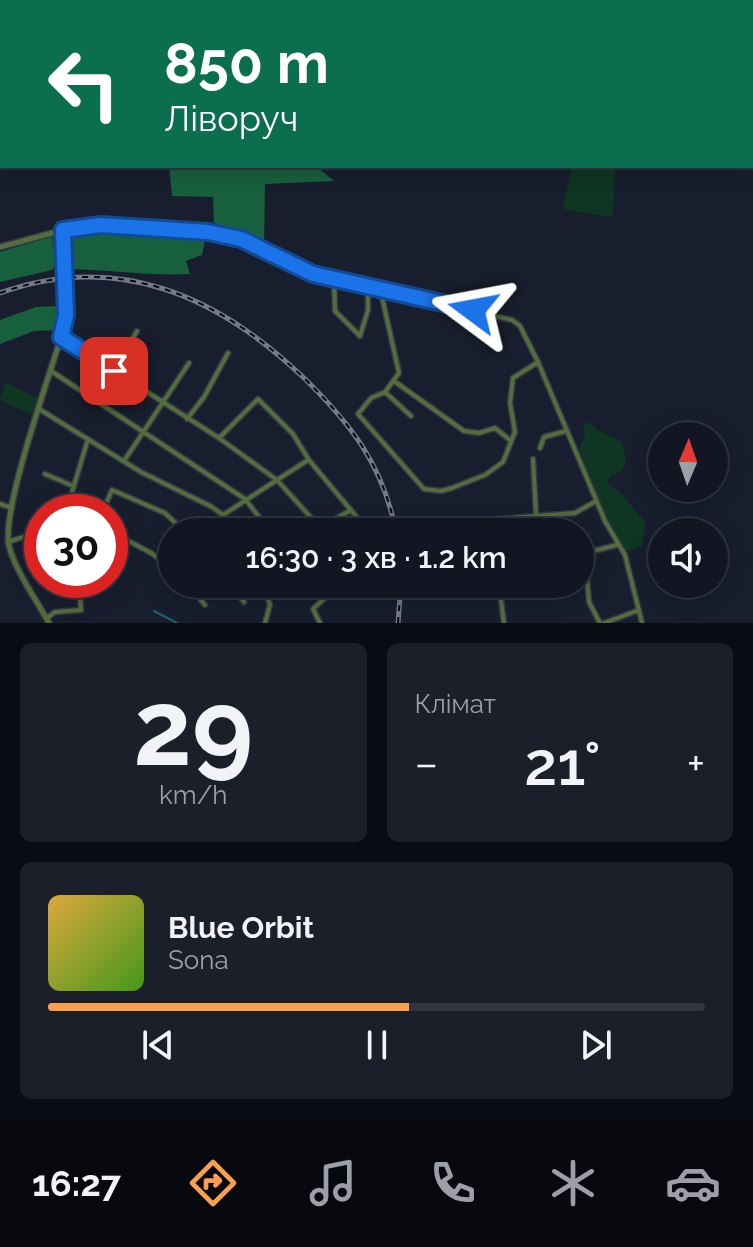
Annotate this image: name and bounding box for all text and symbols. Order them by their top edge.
text: 850 m [164,30,329,96]
icon: left [32,32,136,136]
text: Ліворуч [164,97,298,139]
position arrow [431,268,515,352]
pin [80,337,148,405]
icon: arrive [92,349,136,393]
north arrow [648,422,728,502]
map controls [648,422,728,598]
speed limit sign: 30 [24,494,128,598]
button: sound [648,518,728,598]
text: 16:30 · 3 хв · 1.2 km [245,540,507,575]
text: 29 [133,667,253,789]
text: Клімат [415,689,496,719]
text: 21° [524,729,601,799]
text: − [415,738,438,789]
text: + [687,738,705,789]
text: km/h [159,780,228,810]
text: Blue Orbit [168,910,314,945]
text: Sona [168,945,229,975]
icon: previous [136,1023,180,1067]
icon: pause [355,1023,399,1067]
icon: next [574,1023,618,1067]
icon: directions [185,1155,241,1211]
icon: music [305,1155,361,1211]
icon: phone [425,1155,481,1211]
icon: climate [545,1155,601,1211]
icon: car [665,1155,721,1211]
text: 16:27 [32,1162,121,1204]

